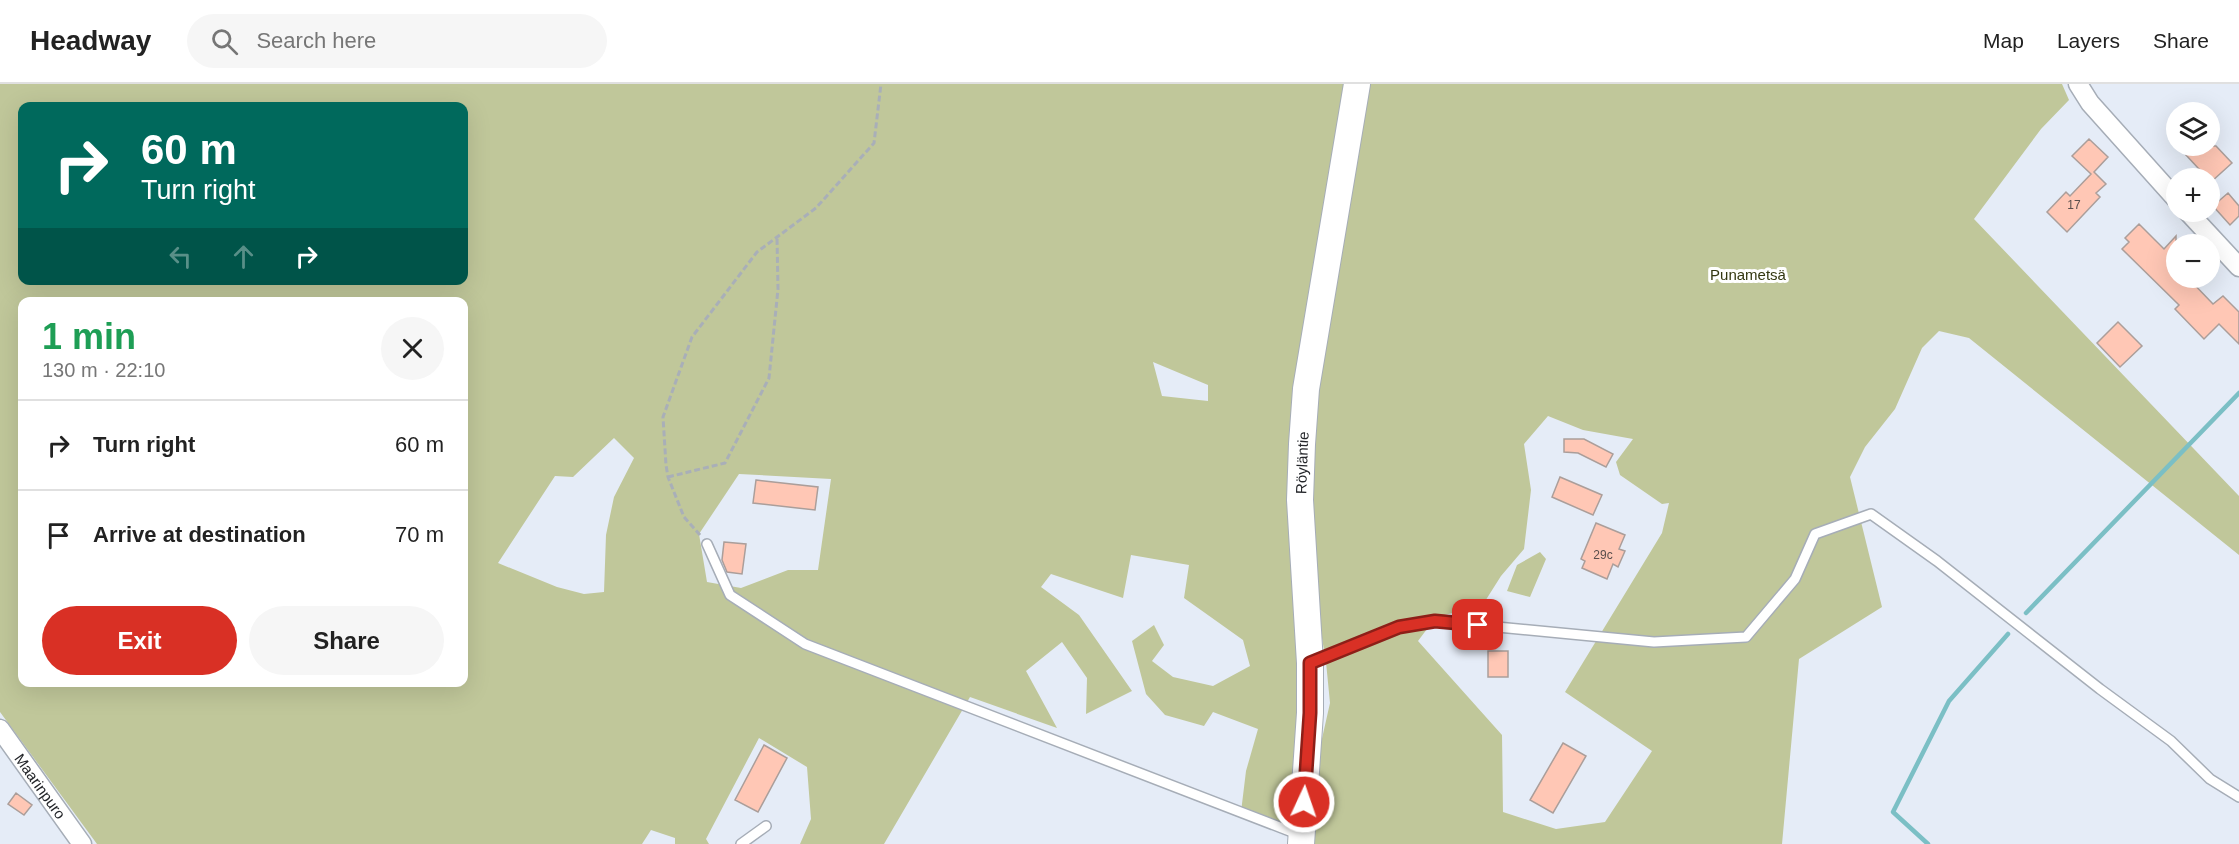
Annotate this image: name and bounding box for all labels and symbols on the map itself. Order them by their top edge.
house number: 17 [2067,198,2081,212]
park label: Punametsä [1710,266,1787,283]
street label: Röyläntie [1292,431,1311,494]
house number: 29c [1593,548,1613,562]
pin [1452,599,1503,650]
street label: Maarinpuro [12,750,70,822]
position arrow [1272,770,1336,834]

